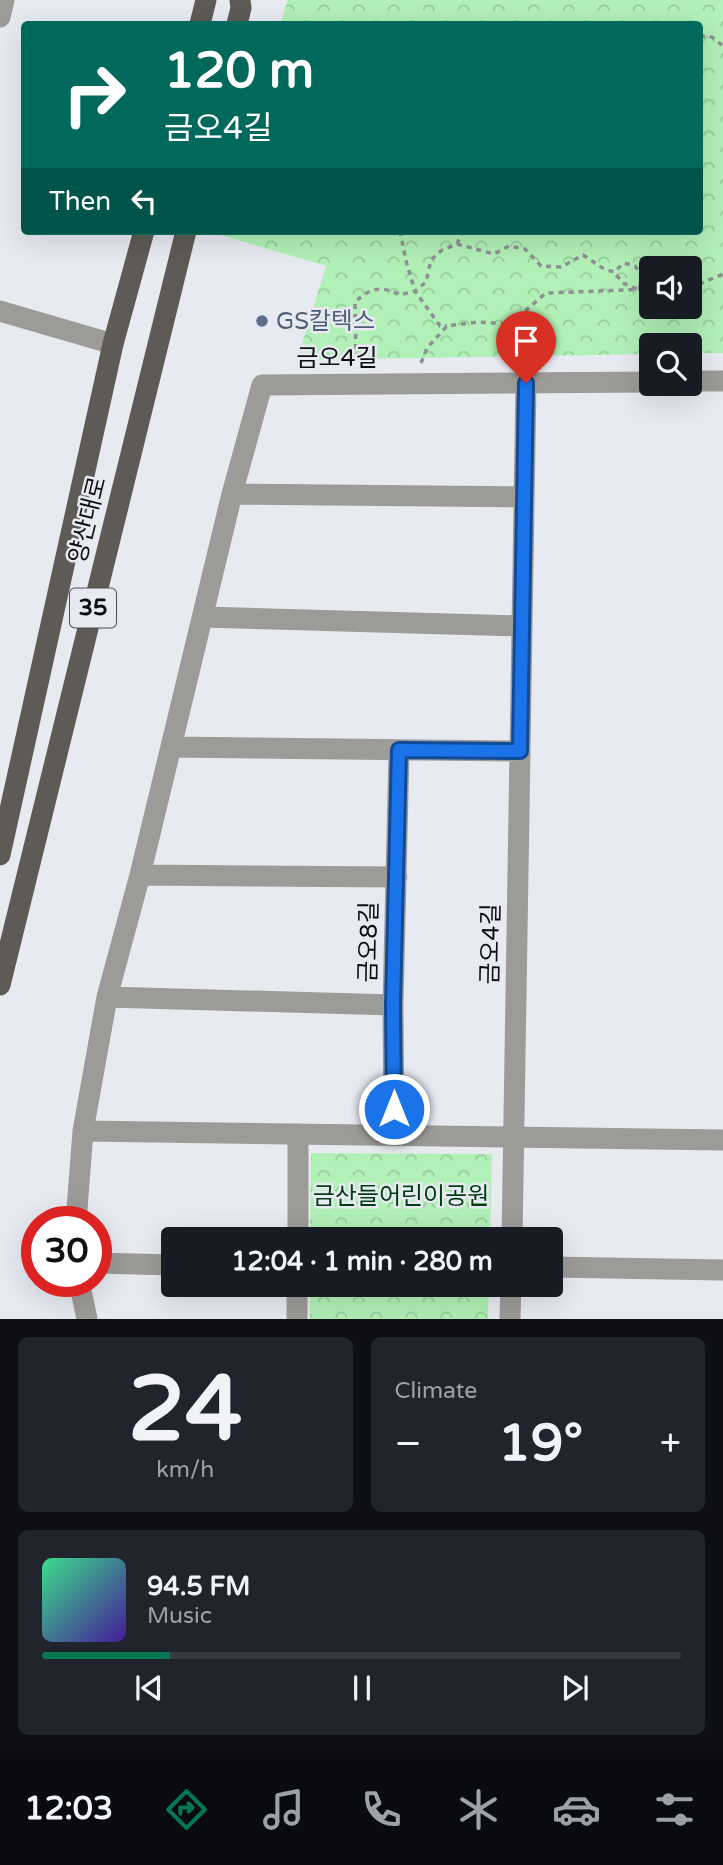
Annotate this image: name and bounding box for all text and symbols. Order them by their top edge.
text: 120 m [164,42,314,101]
icon: right [49,49,140,140]
text: 금오4길 [164,110,272,148]
icon: left [125,182,163,220]
text: Then [49,186,111,217]
map controls [639,256,702,396]
button: sound [639,256,702,319]
place label: GS칼텍스 [276,307,375,336]
pin [496,311,556,383]
marker: GS칼텍스 [254,313,270,329]
icon: arrive [507,322,545,360]
button: search [639,333,702,396]
street label: 금오4길 [296,344,378,373]
street label: 양산대로 [63,474,113,566]
road number: 35 [70,588,116,628]
street label: 금오8길 [354,901,384,983]
street label: 금오4길 [476,903,506,985]
position arrow [357,1072,431,1146]
park label: 금산들어린이공원 [313,1182,489,1211]
speed limit sign: 30 [21,1206,112,1297]
text: 12:04 · 1 min · 280 m [231,1246,493,1277]
text: 24 [128,1355,242,1465]
text: Climate [395,1377,477,1405]
text: 19° [498,1412,583,1475]
text: − [395,1421,422,1467]
text: + [660,1421,681,1467]
text: km/h [156,1456,214,1484]
text: 94.5 FM [147,1571,250,1602]
text: Music [147,1602,212,1630]
icon: previous [130,1669,168,1707]
icon: pause [343,1669,381,1707]
icon: next [556,1669,594,1707]
icon: directions [162,1785,211,1834]
icon: music [259,1785,308,1834]
icon: phone [357,1785,406,1834]
icon: climate [454,1785,503,1834]
icon: car [552,1785,601,1834]
icon: filters [650,1785,699,1834]
text: 12:03 [24,1790,113,1828]

